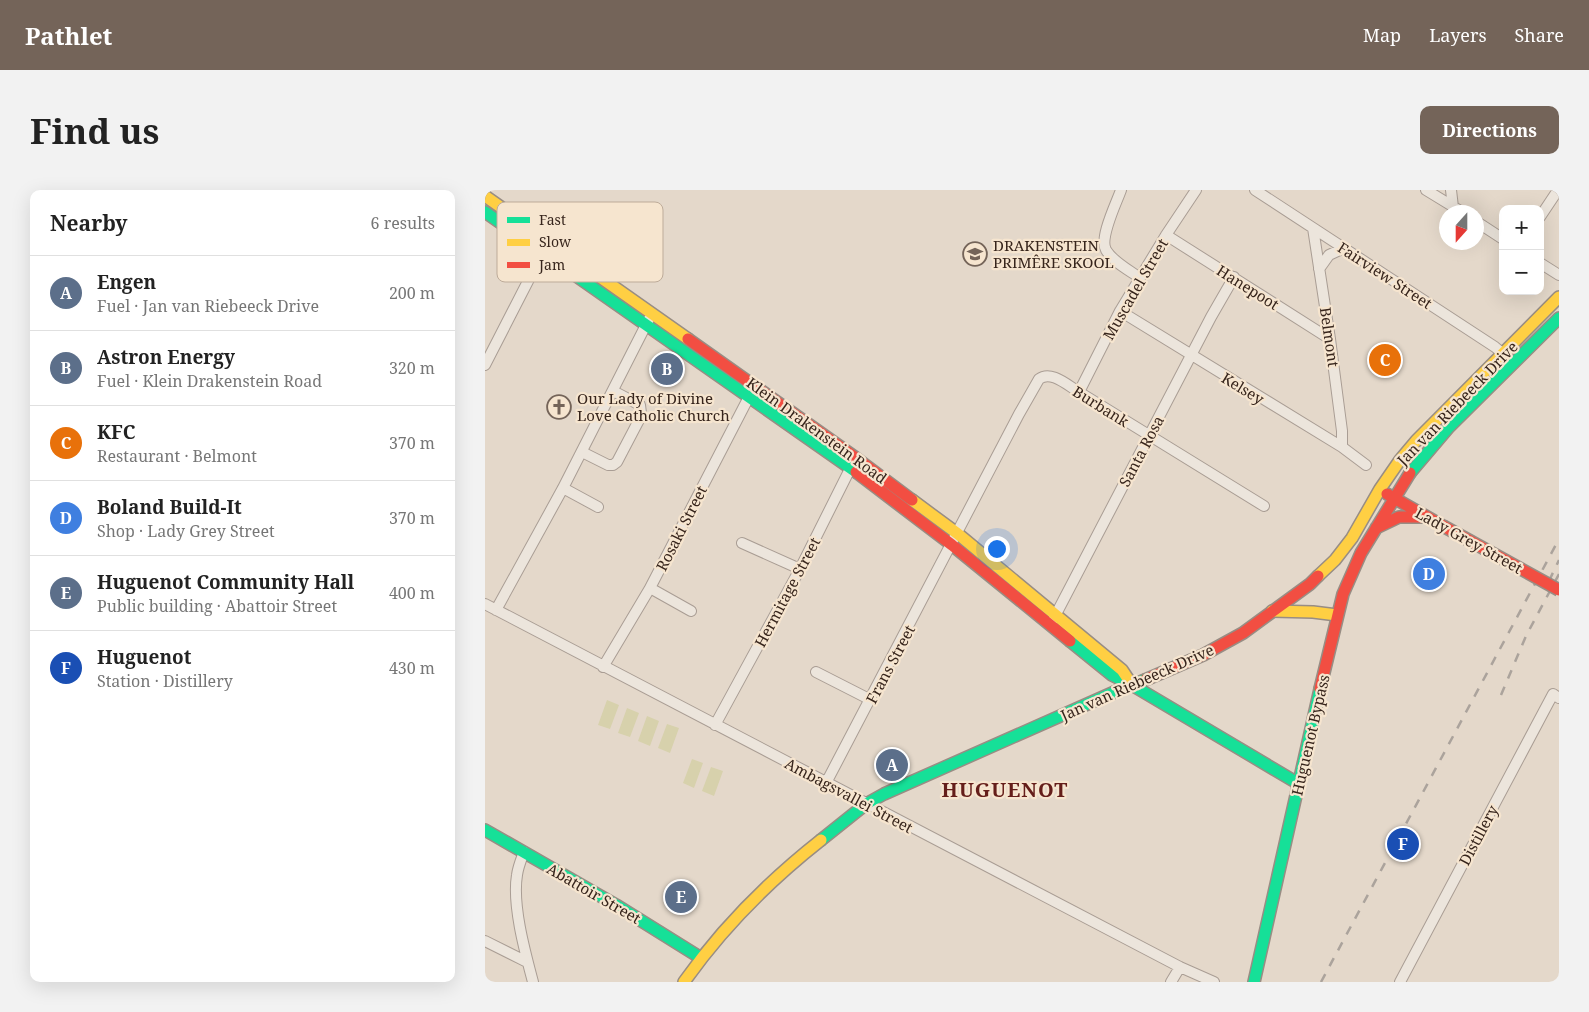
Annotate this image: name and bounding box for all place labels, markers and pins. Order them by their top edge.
place label: DRAKENSTEIN PRIMÊRE SKOOL [993,235,1114,272]
school or university icon: DRAKENSTEIN PRIMÊRE SKOOL [962,241,988,267]
pin: C [1369,341,1401,379]
pin: B [651,350,683,388]
place label: Our Lady of Divine Love Catholic Church [577,388,730,425]
church icon: Our Lady of Divine Love Catholic Church [546,394,572,420]
pin: D [1413,555,1445,593]
pin: A [876,746,908,784]
pin: F [1387,825,1419,863]
pin: E [665,878,697,916]

